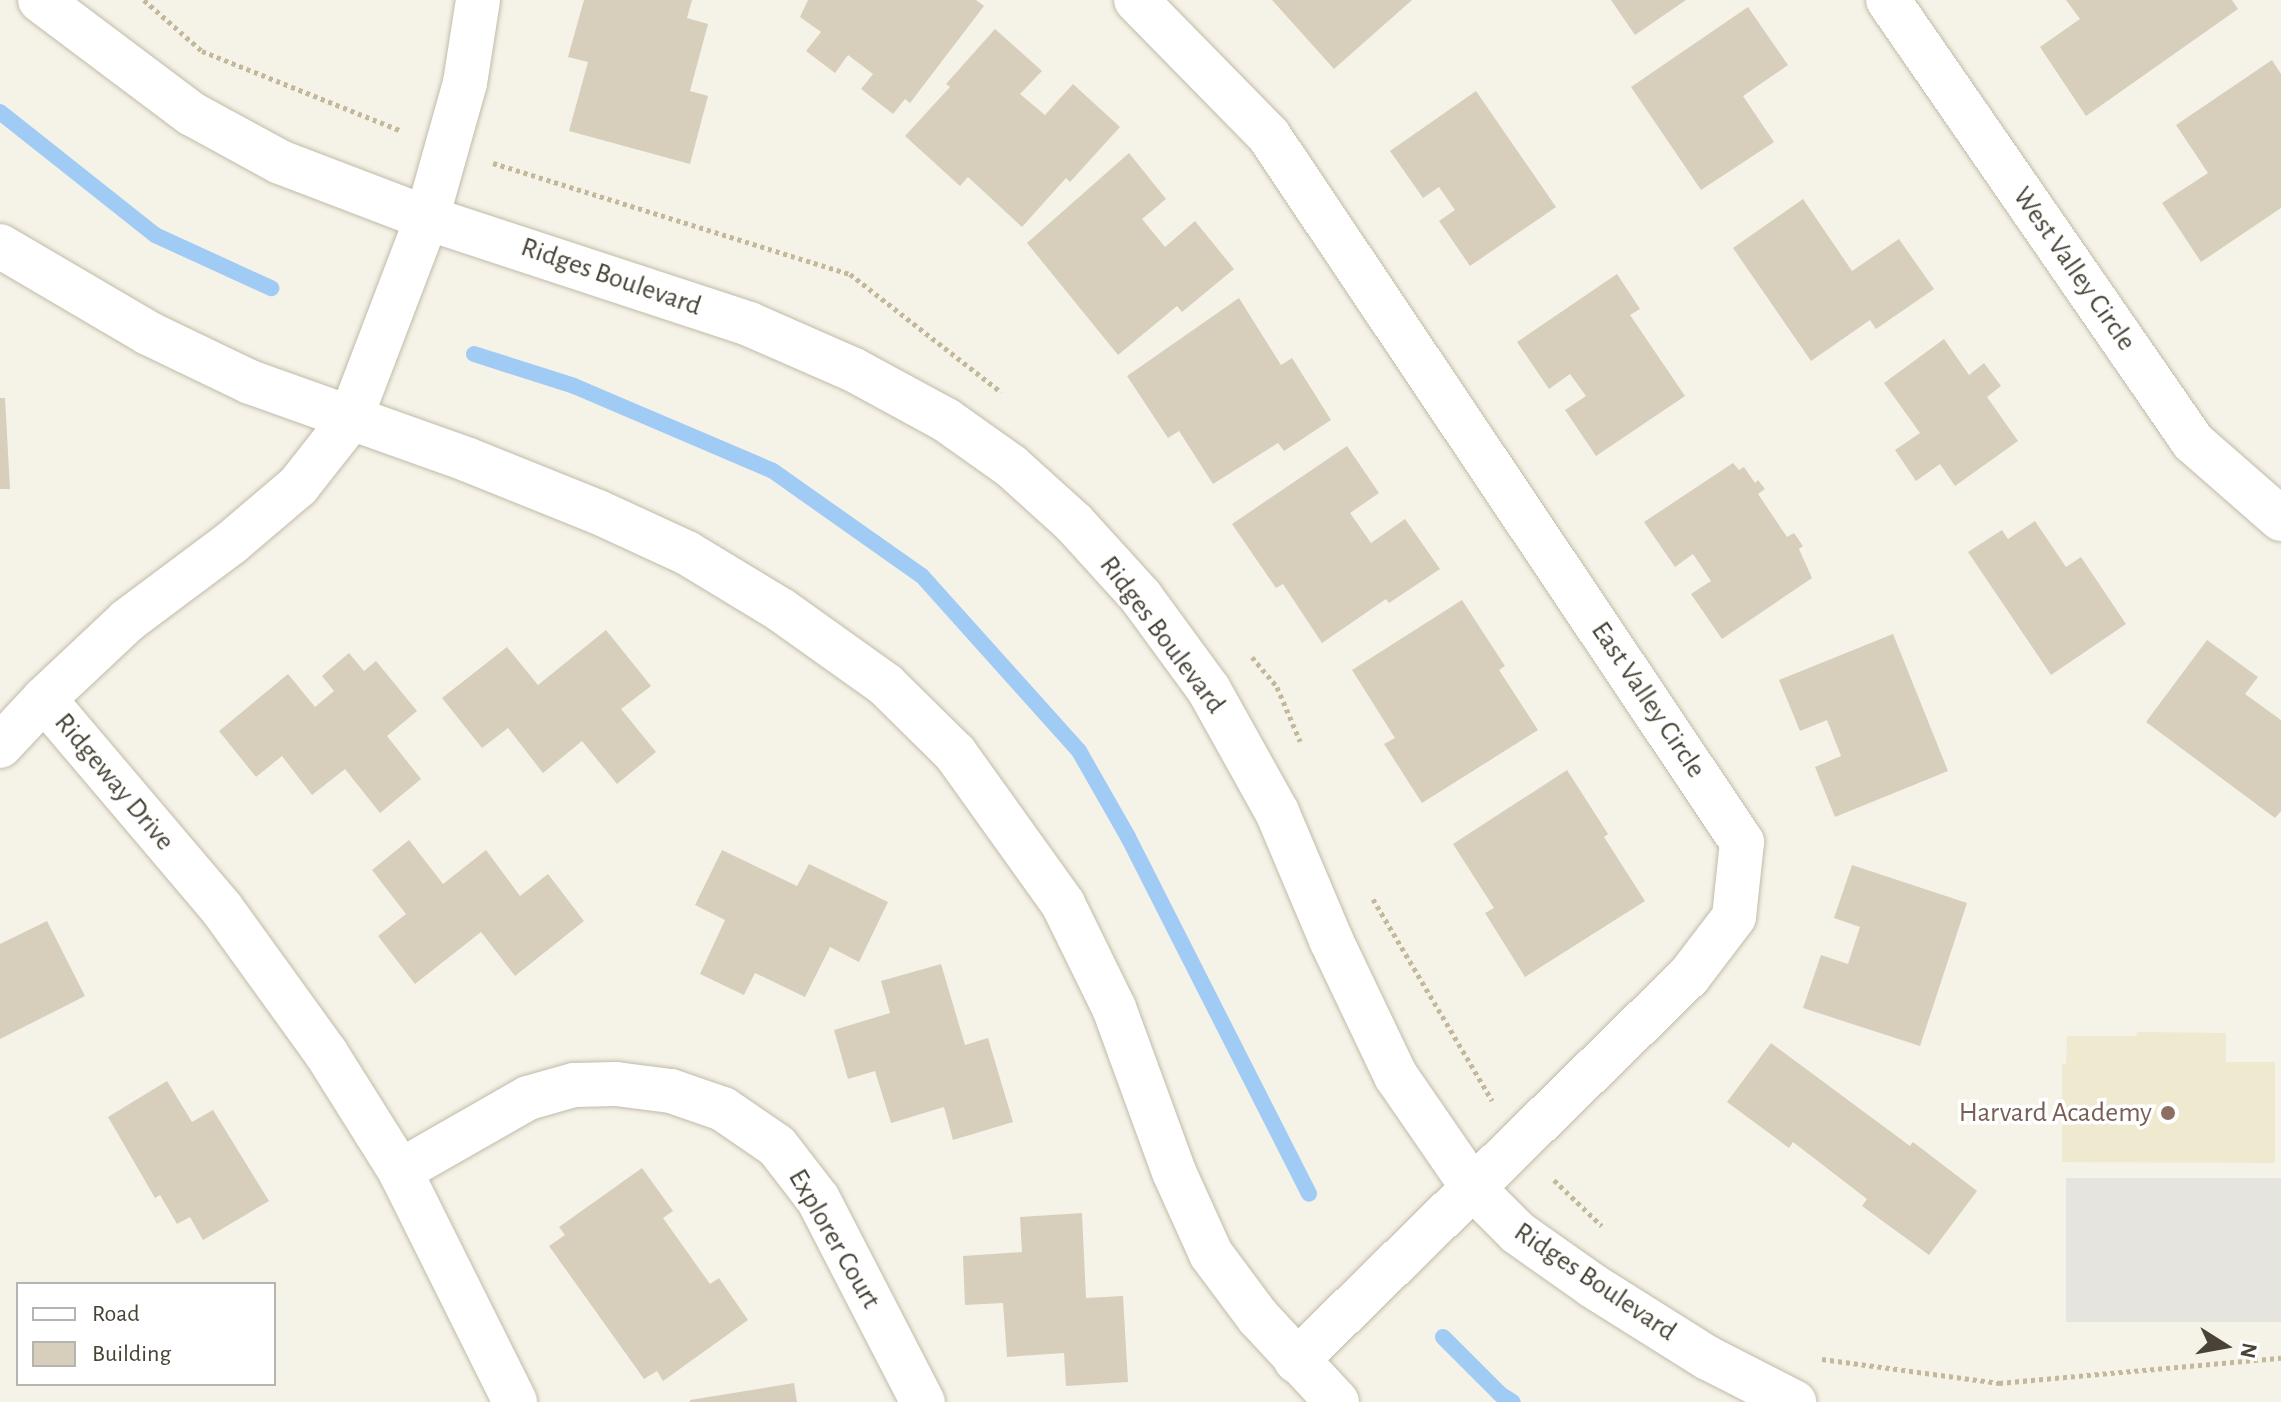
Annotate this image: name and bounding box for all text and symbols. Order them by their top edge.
street label: West Valley Circle [2005,181,2143,357]
street label: Ridges Boulevard [516,230,706,324]
street label: Ridges Boulevard [1092,550,1232,720]
street label: East Valley Circle [1583,615,1713,785]
street label: Ridgeway Drive [47,706,181,858]
place label: Harvard Academy [1959,1096,2152,1130]
marker: Harvard Academy [2159,1104,2177,1122]
street label: Explorer Court [781,1163,887,1315]
street label: Ridges Boulevard [1507,1215,1683,1349]
legend [16,1282,276,1386]
text: Road [92,1302,140,1326]
north arrow [2185,1306,2265,1386]
text: N [2236,1341,2261,1360]
text: Building [92,1342,171,1366]

